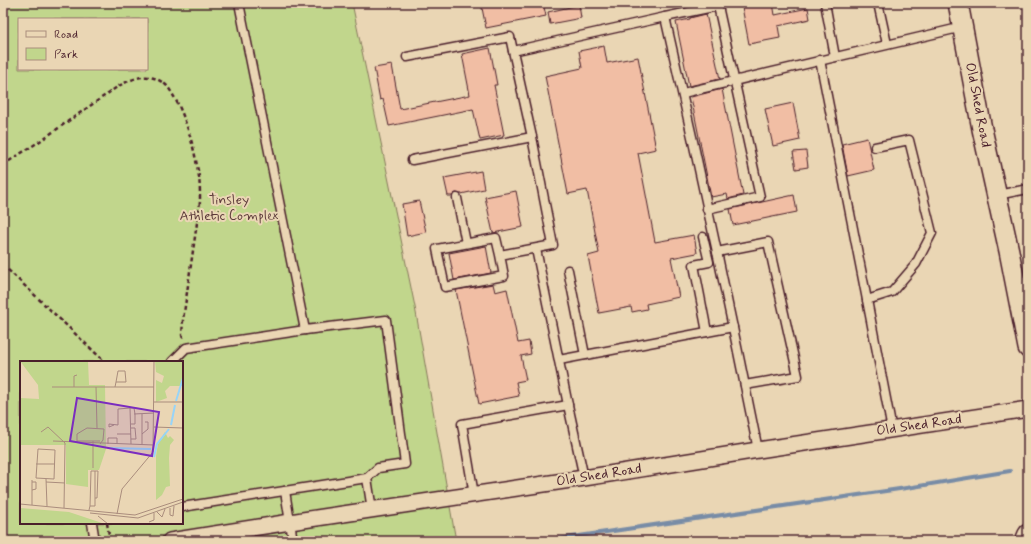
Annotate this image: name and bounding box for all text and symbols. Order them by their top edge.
legend [18,18,148,70]
text: Road [54,27,78,43]
text: Park [54,47,78,63]
street label: Old Shed Road [961,61,995,149]
park label: Tinsley Athletic Complex [180,191,279,225]
inset map [20,361,183,524]
street label: Old Shed Road [875,410,963,440]
street label: Old Shed Road [555,459,643,491]

